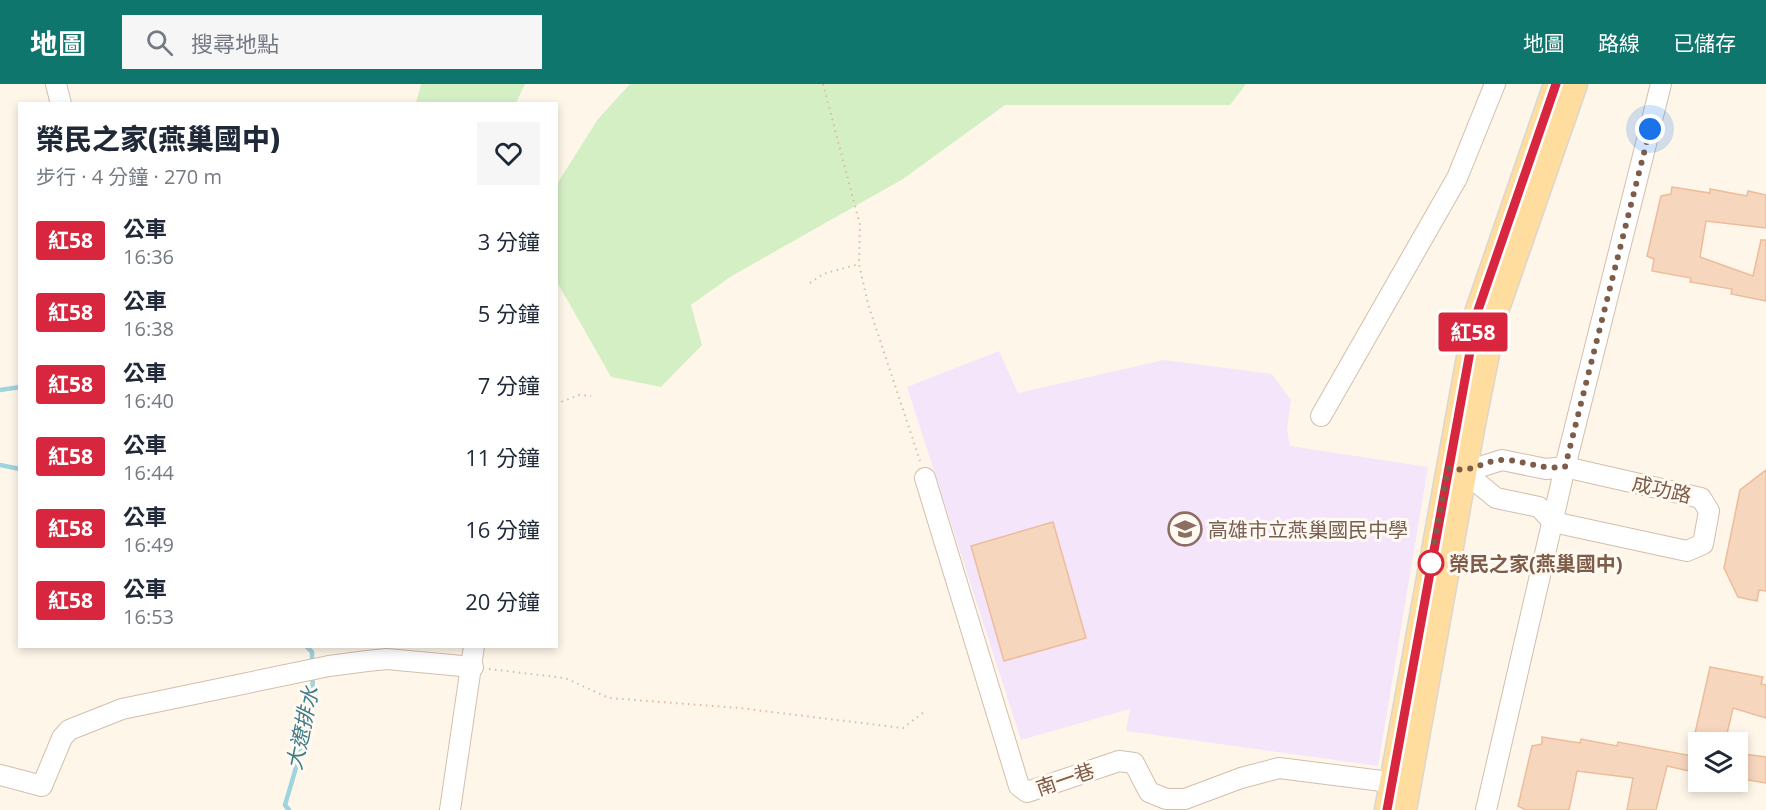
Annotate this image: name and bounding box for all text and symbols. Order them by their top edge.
search box [122,15,542,69]
text: 地圖 [30,24,86,62]
icon: search [143,26,176,59]
text: 搜尋地點 [191,28,279,58]
text: 地圖 [1523,29,1565,57]
text: 路線 [1598,29,1640,57]
text: 已儲存 [1673,29,1736,57]
your location [1635,114,1665,144]
text: 榮民之家(燕巢國中) [36,119,280,157]
button: heart [477,122,540,185]
text: 步行 · 4 分鐘 · 270 m [36,163,222,190]
text: 公車 [123,213,167,243]
text: 紅58 [48,226,93,254]
text: 3 分鐘 [478,226,540,256]
text: 16:36 [123,243,174,270]
text: 公車 [123,285,167,315]
text: 紅58 [48,298,93,326]
text: 5 分鐘 [478,298,540,328]
line badge: 紅58 [1438,312,1508,352]
text: 16:38 [123,315,174,342]
text: 紅58 [1450,318,1496,346]
text: 公車 [123,357,167,387]
text: 紅58 [48,370,93,398]
text: 7 分鐘 [478,370,540,400]
text: 16:40 [123,387,174,414]
text: 公車 [123,429,167,459]
text: 紅58 [48,442,93,470]
text: 11 分鐘 [465,442,540,472]
text: 16:44 [123,459,174,486]
street label: 成功路 [1630,469,1694,509]
text: 公車 [123,501,167,531]
school or university icon: 高雄市立燕巢國民中學 [1167,511,1203,547]
text: 紅58 [48,514,93,542]
text: 16 分鐘 [465,514,540,544]
place label: 高雄市立燕巢國民中學 [1208,516,1408,543]
text: 16:49 [123,531,174,558]
marker: 榮民之家(燕巢國中) [1418,550,1444,576]
place label: 榮民之家(燕巢國中) [1449,550,1623,577]
text: 公車 [123,573,167,603]
text: 紅58 [48,586,93,614]
text: 20 分鐘 [465,586,540,616]
text: 16:53 [123,603,174,630]
water label: 大遼排水 [280,683,325,772]
map controls [1688,732,1748,792]
button: layers [1688,732,1748,792]
street label: 南一巷 [1032,756,1098,802]

